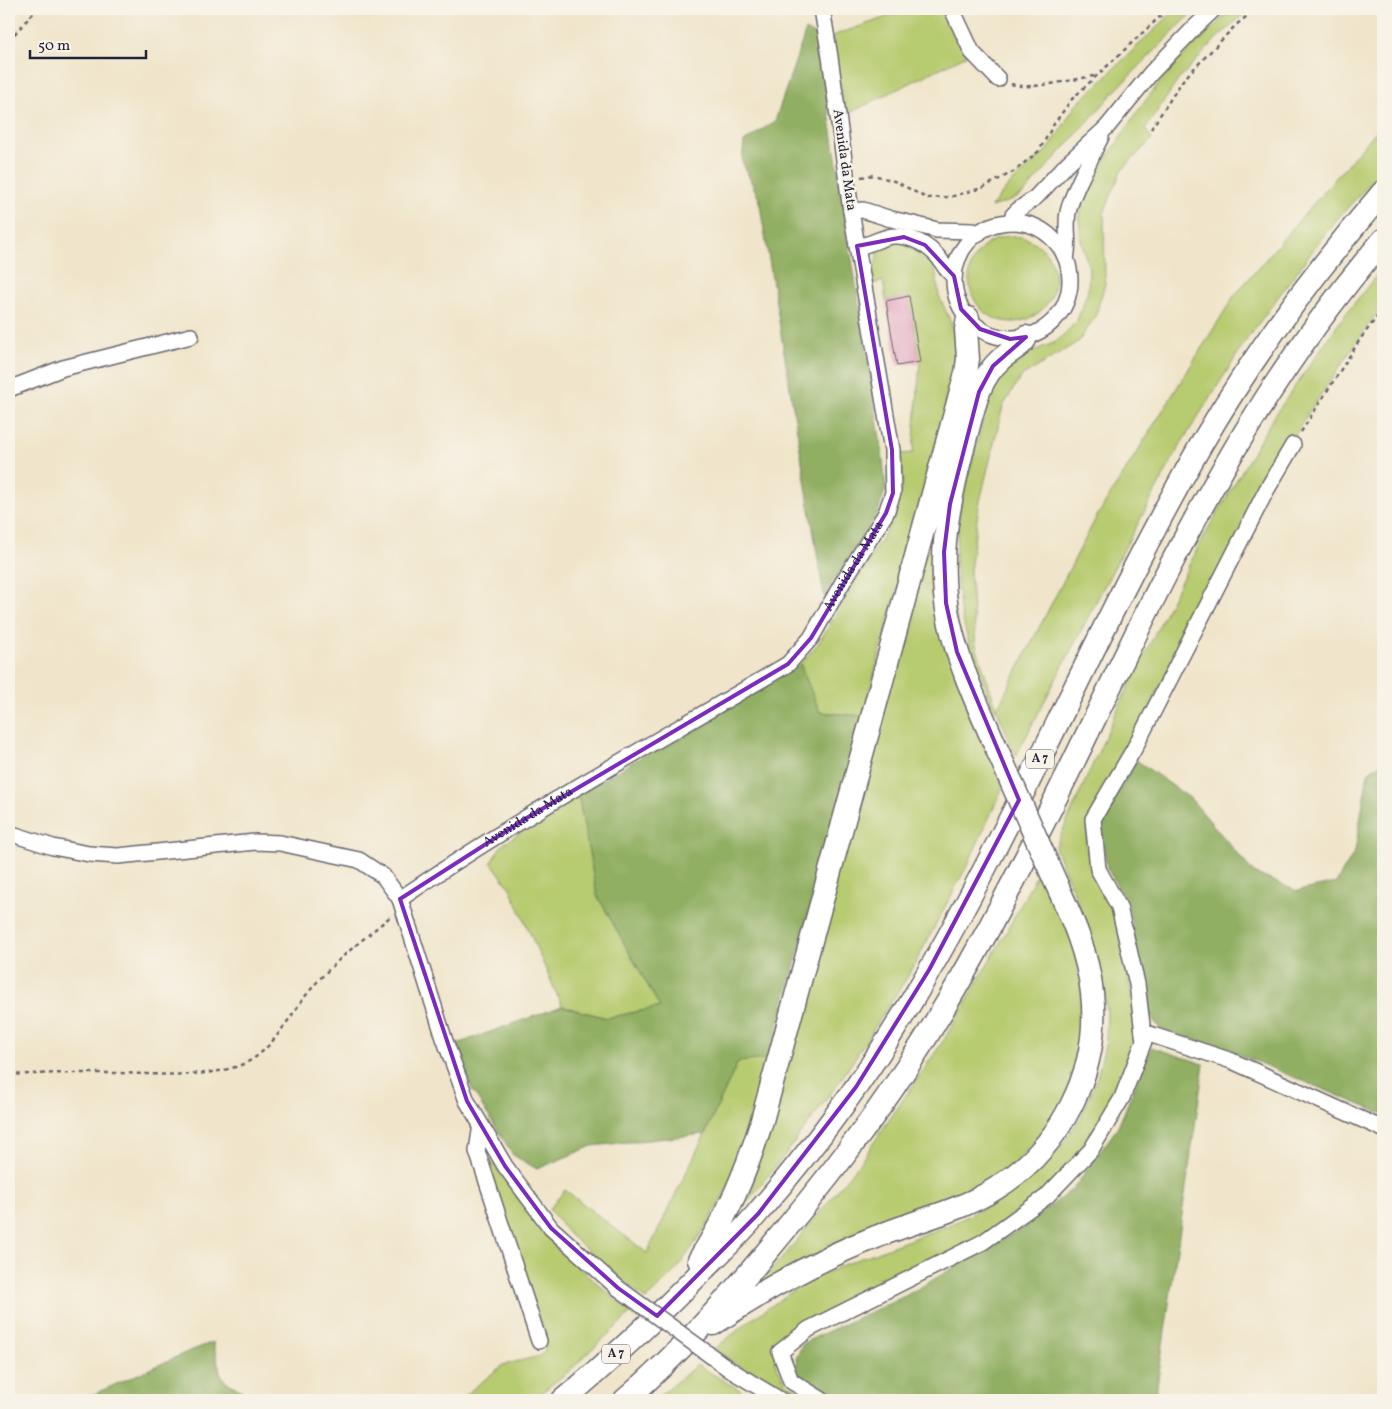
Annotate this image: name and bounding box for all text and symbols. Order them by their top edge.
scale bar [30,28,146,60]
text: 50 m [38,36,70,57]
street label: Avenida da Mata [827,108,861,212]
street label: Avenida da Mata [819,517,888,615]
road number: A 7 [1026,750,1054,769]
street label: Avenida da Mata [479,782,577,852]
road number: A 7 [602,1345,630,1364]

